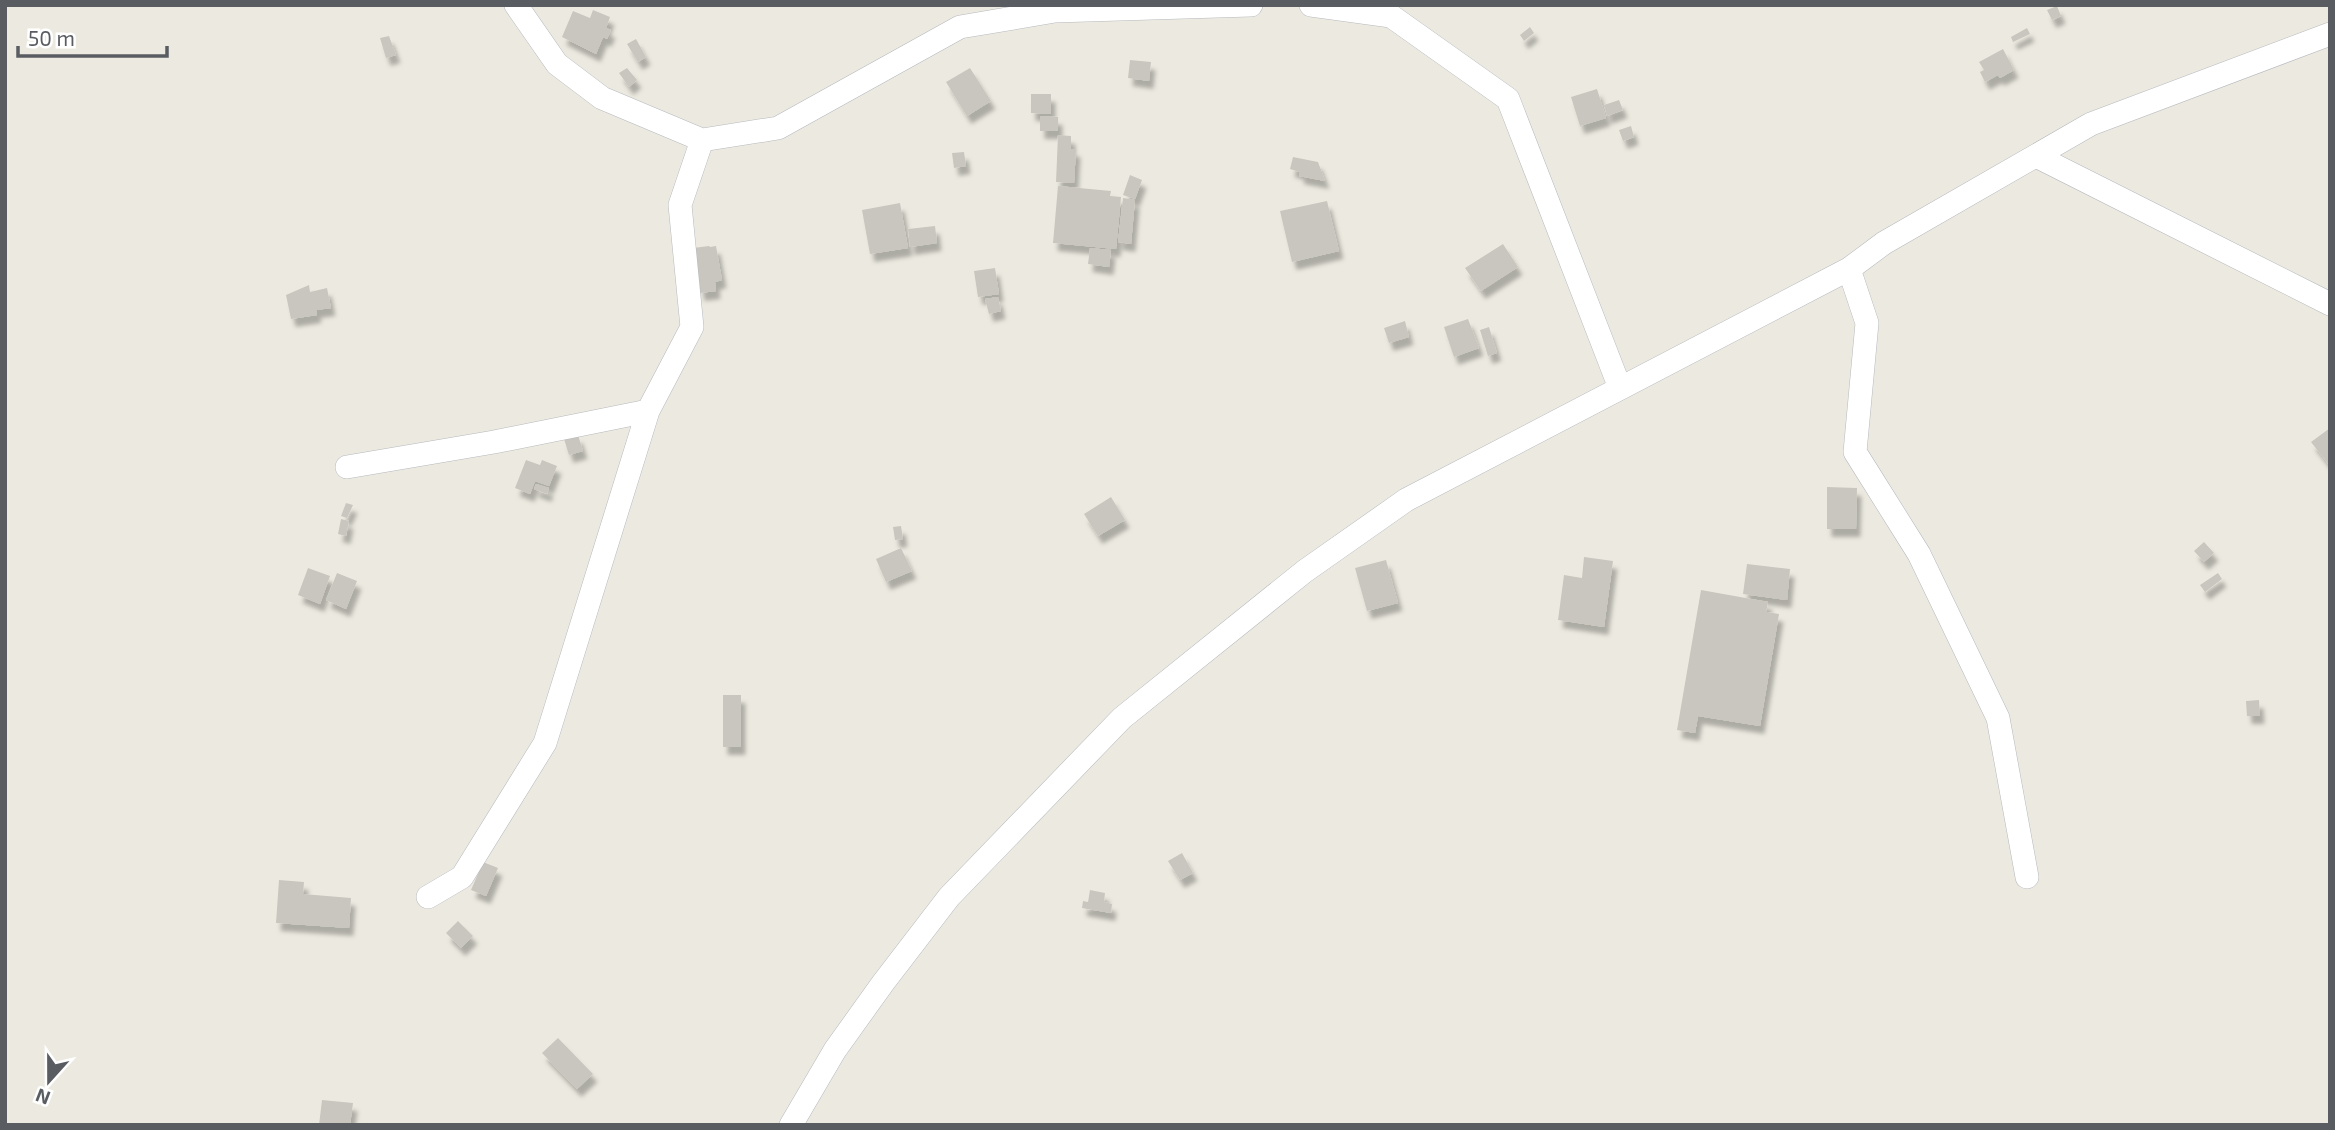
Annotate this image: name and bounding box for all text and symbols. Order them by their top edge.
scale bar [18,14,166,58]
text: 50 m [28,25,75,50]
north arrow [14,1046,84,1116]
text: N [32,1084,53,1111]

